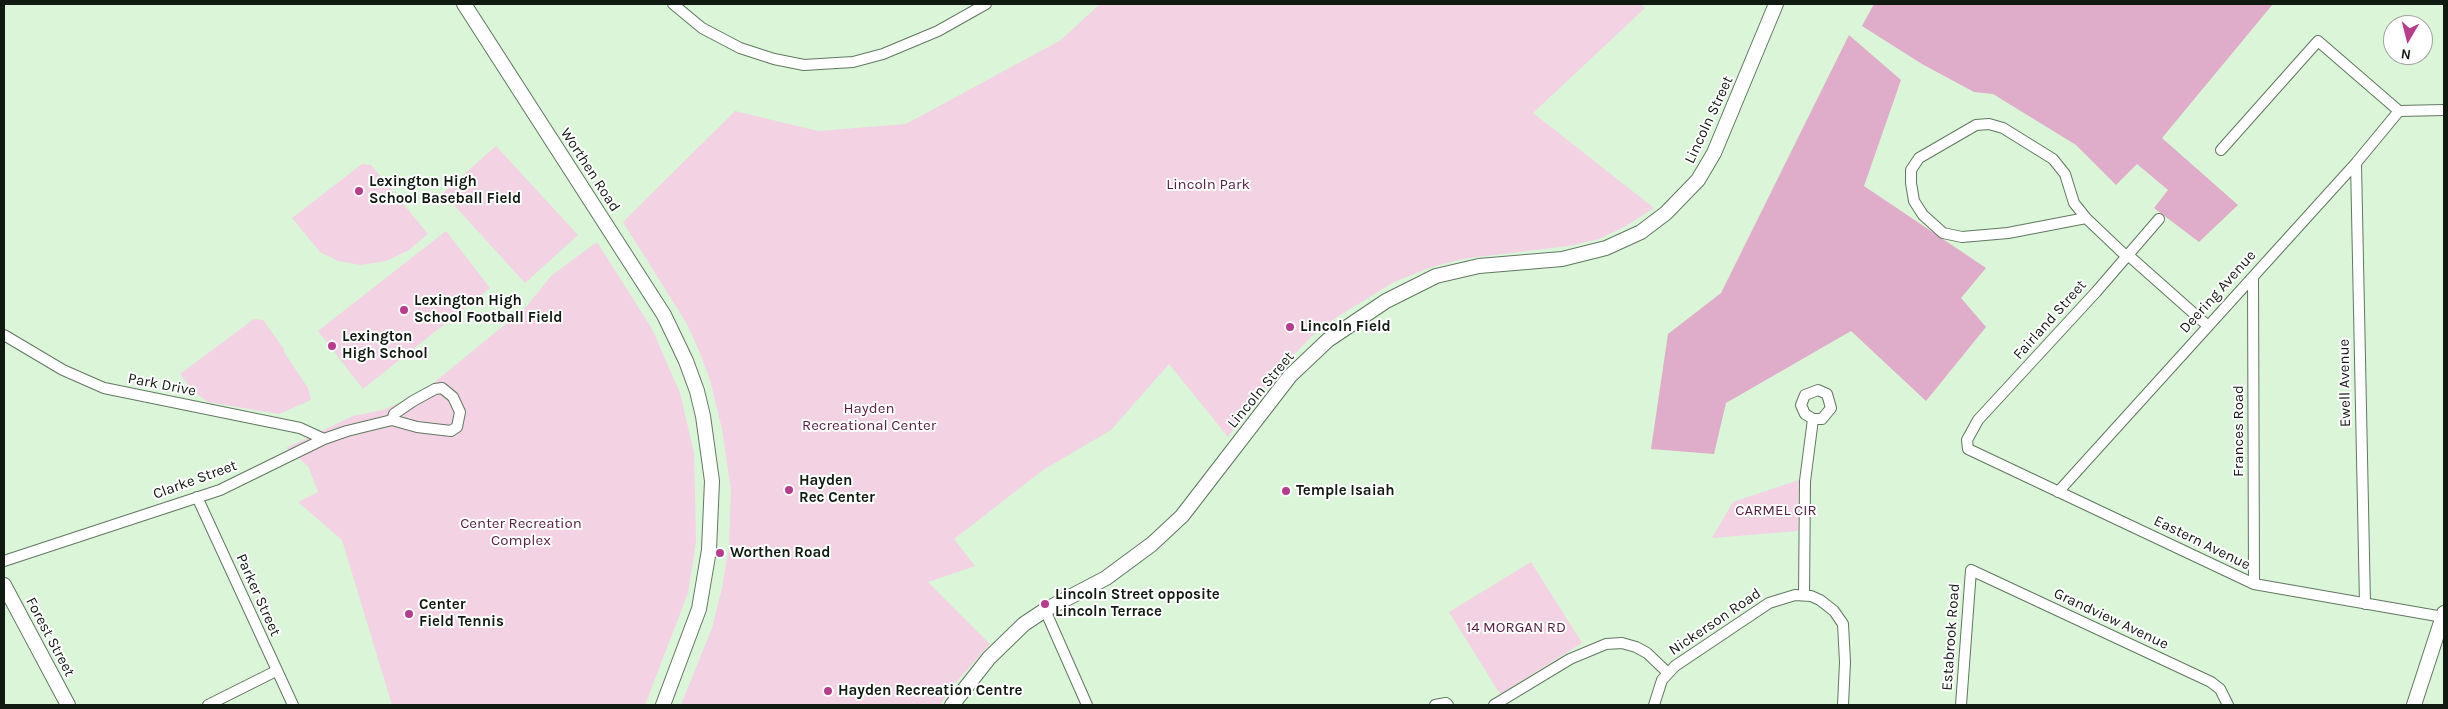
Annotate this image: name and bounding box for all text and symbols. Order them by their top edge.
north arrow [2383,15,2433,65]
text: N [2400,45,2412,63]
street label: Lincoln Street [1681,73,1737,167]
street label: Worthen Road [556,125,624,215]
place label: Lexington High School Baseball Field [369,173,521,208]
park label: Lincoln Park [1166,176,1250,194]
marker: Lexington High School Baseball Field [353,185,365,197]
street label: Deering Avenue [2176,247,2260,337]
street label: Fairland Street [2010,277,2090,363]
place label: Lexington High School Football Field [414,292,563,327]
marker: Lexington High School Football Field [398,304,410,316]
place label: Lincoln Field [1300,318,1391,336]
marker: Lincoln Field [1284,321,1296,333]
place label: Lexington High School [342,328,428,363]
street label: Ewell Avenue [2335,339,2355,427]
marker: Lexington High School [326,340,338,352]
street label: Lincoln Street [1224,348,1298,432]
street label: Park Drive [126,370,198,400]
street label: Frances Road [2230,385,2248,477]
park label: Hayden Recreational Center [802,400,936,435]
street label: Clarke Street [151,456,239,504]
place label: Hayden Rec Center [799,472,875,507]
place label: Temple Isaiah [1296,482,1395,500]
marker: Hayden Rec Center [783,484,795,496]
marker: Temple Isaiah [1280,485,1292,497]
park label: CARMEL CIR [1735,502,1817,520]
street label: Eastern Avenue [2151,512,2253,574]
park label: Center Recreation Complex [460,515,582,550]
place label: Worthen Road [730,544,830,562]
marker: Worthen Road [714,547,726,559]
street label: Parker Street [232,551,284,639]
street label: Estabrook Road [1938,583,1964,691]
street label: Grandview Avenue [2051,584,2171,654]
street label: Nickerson Road [1666,585,1764,659]
place label: Lincoln Street opposite Lincoln Terrace [1055,586,1220,621]
street label: Forest Street [22,594,78,680]
place label: Center Field Tennis [419,596,504,631]
marker: Lincoln Street opposite Lincoln Terrace [1039,598,1051,610]
marker: Center Field Tennis [403,608,415,620]
park label: 14 MORGAN RD [1466,619,1566,637]
place label: Hayden Recreation Centre [838,682,1022,700]
marker: Hayden Recreation Centre [822,685,834,697]

